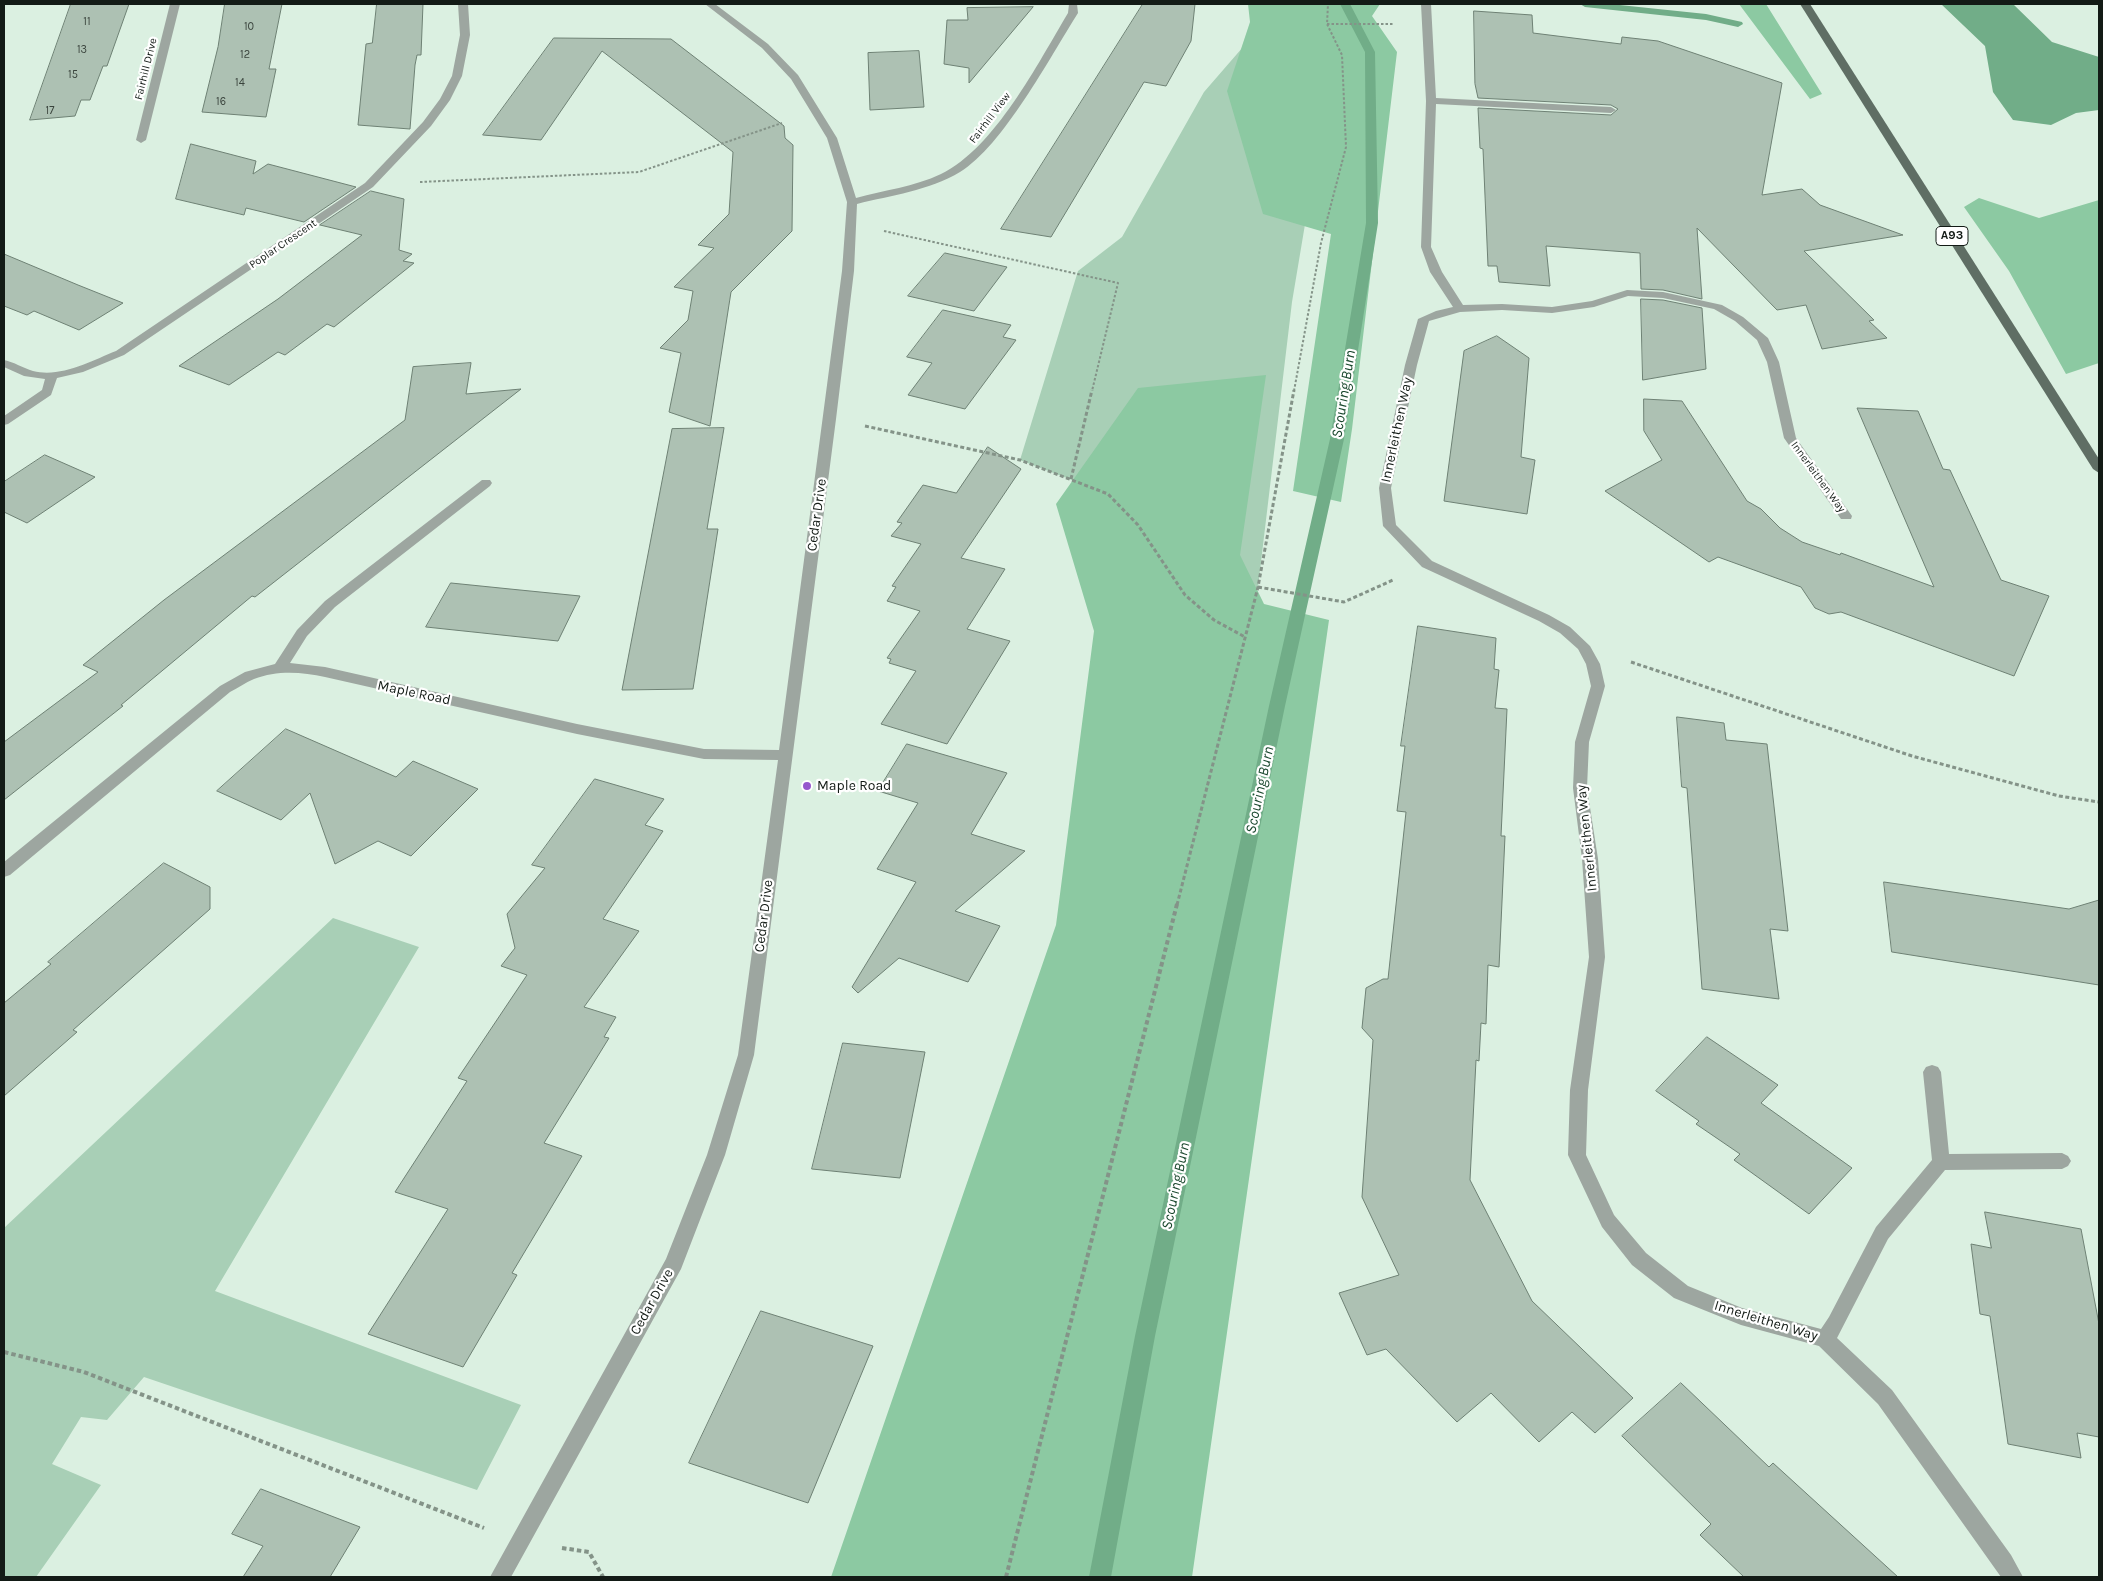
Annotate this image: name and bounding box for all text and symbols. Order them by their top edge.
house number: 11 [83,15,91,29]
house number: 10 [244,20,254,34]
street label: Fairhill Drive [132,37,160,101]
house number: 13 [77,43,87,57]
house number: 12 [240,48,250,62]
house number: 15 [68,68,78,82]
house number: 14 [235,76,245,90]
street label: Fairhill View [966,90,1014,146]
house number: 16 [216,95,226,109]
house number: 17 [46,104,54,118]
street label: Poplar Crescent [247,217,319,271]
road number: A93 [1936,227,1968,246]
water label: Scouring Burn [1328,349,1360,439]
street label: Innerleithen Way [1378,376,1416,484]
street label: Innerleithen Way [1788,439,1848,515]
street label: Cedar Drive [804,478,830,552]
street label: Maple Road [376,677,452,709]
water label: Scouring Burn [1242,745,1278,835]
place label: Maple Road [817,778,891,794]
marker: Maple Road [801,780,813,792]
street label: Innerleithen Way [1573,784,1601,892]
street label: Cedar Drive [751,879,777,953]
water label: Scouring Burn [1158,1141,1194,1231]
street label: Cedar Drive [627,1266,677,1338]
street label: Innerleithen Way [1712,1297,1820,1345]

